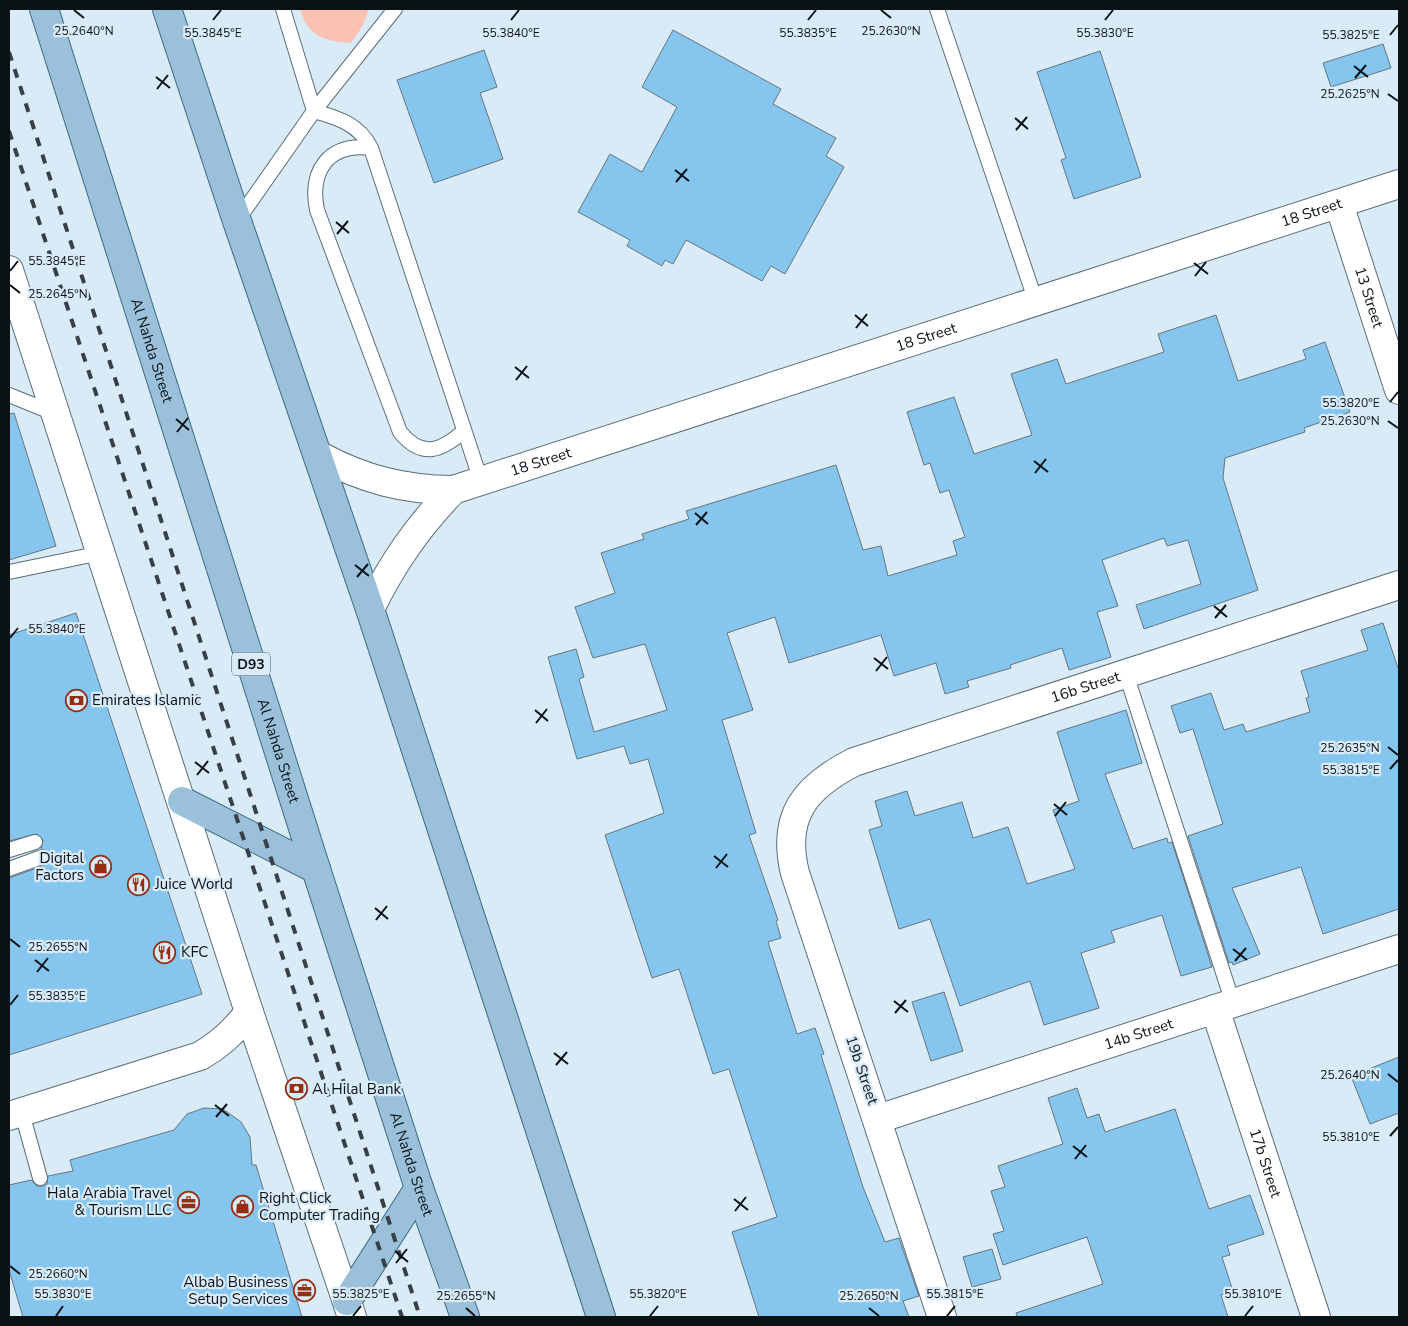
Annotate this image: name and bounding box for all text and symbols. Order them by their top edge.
text: 25.2640°N [54,23,114,39]
text: 25.2630°N [861,23,921,39]
text: 55.3845°E [184,25,242,41]
text: 55.3840°E [482,25,540,41]
text: 55.3835°E [779,25,837,41]
text: 55.3830°E [1076,25,1134,41]
text: 55.3825°E [1322,27,1380,43]
text: 25.2625°N [1320,86,1380,102]
street label: 18 Street [1278,193,1345,232]
text: 55.3845°E [28,253,86,269]
street label: 13 Street [1350,264,1388,331]
text: 25.2645°N [28,286,88,302]
street label: Al Nahda Street [126,296,178,406]
street label: 18 Street [893,318,960,356]
text: 55.3820°E [1322,395,1380,411]
text: 25.2630°N [1320,413,1380,429]
street label: 18 Street [508,442,574,481]
text: 55.3840°E [28,621,86,637]
road number: D93 [232,652,270,676]
street label: 16b Street [1048,666,1123,707]
bank icon: Emirates Islamic [64,688,88,712]
place label: Emirates Islamic [92,690,201,710]
street label: Al Nahda Street [253,696,305,806]
text: 25.2635°N [1320,740,1380,756]
text: 55.3815°E [1322,762,1380,778]
place label: Digital Factors [35,848,85,885]
shop icon: Digital Factors [88,855,112,879]
restaurant icon: Juice World [127,872,151,896]
place label: Juice World [154,874,233,894]
text: 25.2655°N [28,939,88,955]
restaurant icon: KFC [153,940,177,964]
place label: KFC [181,942,208,962]
text: 55.3835°E [28,988,86,1004]
street label: 14b Street [1101,1013,1176,1055]
street label: 19b Street [841,1033,883,1108]
text: 25.2640°N [1320,1067,1380,1083]
bank icon: Al Hilal Bank [284,1077,308,1101]
place label: Al Hilal Bank [312,1079,401,1099]
street label: Al Nahda Street [385,1109,438,1219]
street label: 17b Street [1245,1126,1286,1201]
text: 55.3810°E [1322,1129,1380,1145]
place label: Hala Arabia Travel & Tourism LLC [47,1183,173,1220]
place label: Right Click Computer Trading [259,1188,380,1225]
office icon: Hala Arabia Travel & Tourism LLC [176,1190,200,1214]
shop icon: Right Click Computer Trading [231,1195,255,1219]
text: 25.2660°N [28,1266,88,1282]
place label: Albab Business Setup Services [183,1272,288,1309]
office icon: Albab Business Setup Services [292,1279,316,1303]
text: 55.3830°E [34,1286,92,1302]
text: 55.3825°E [332,1286,390,1302]
text: 55.3820°E [629,1286,687,1302]
text: 55.3815°E [926,1286,984,1302]
text: 55.3810°E [1224,1286,1282,1302]
text: 25.2655°N [436,1288,496,1304]
text: 25.2650°N [839,1288,899,1304]

